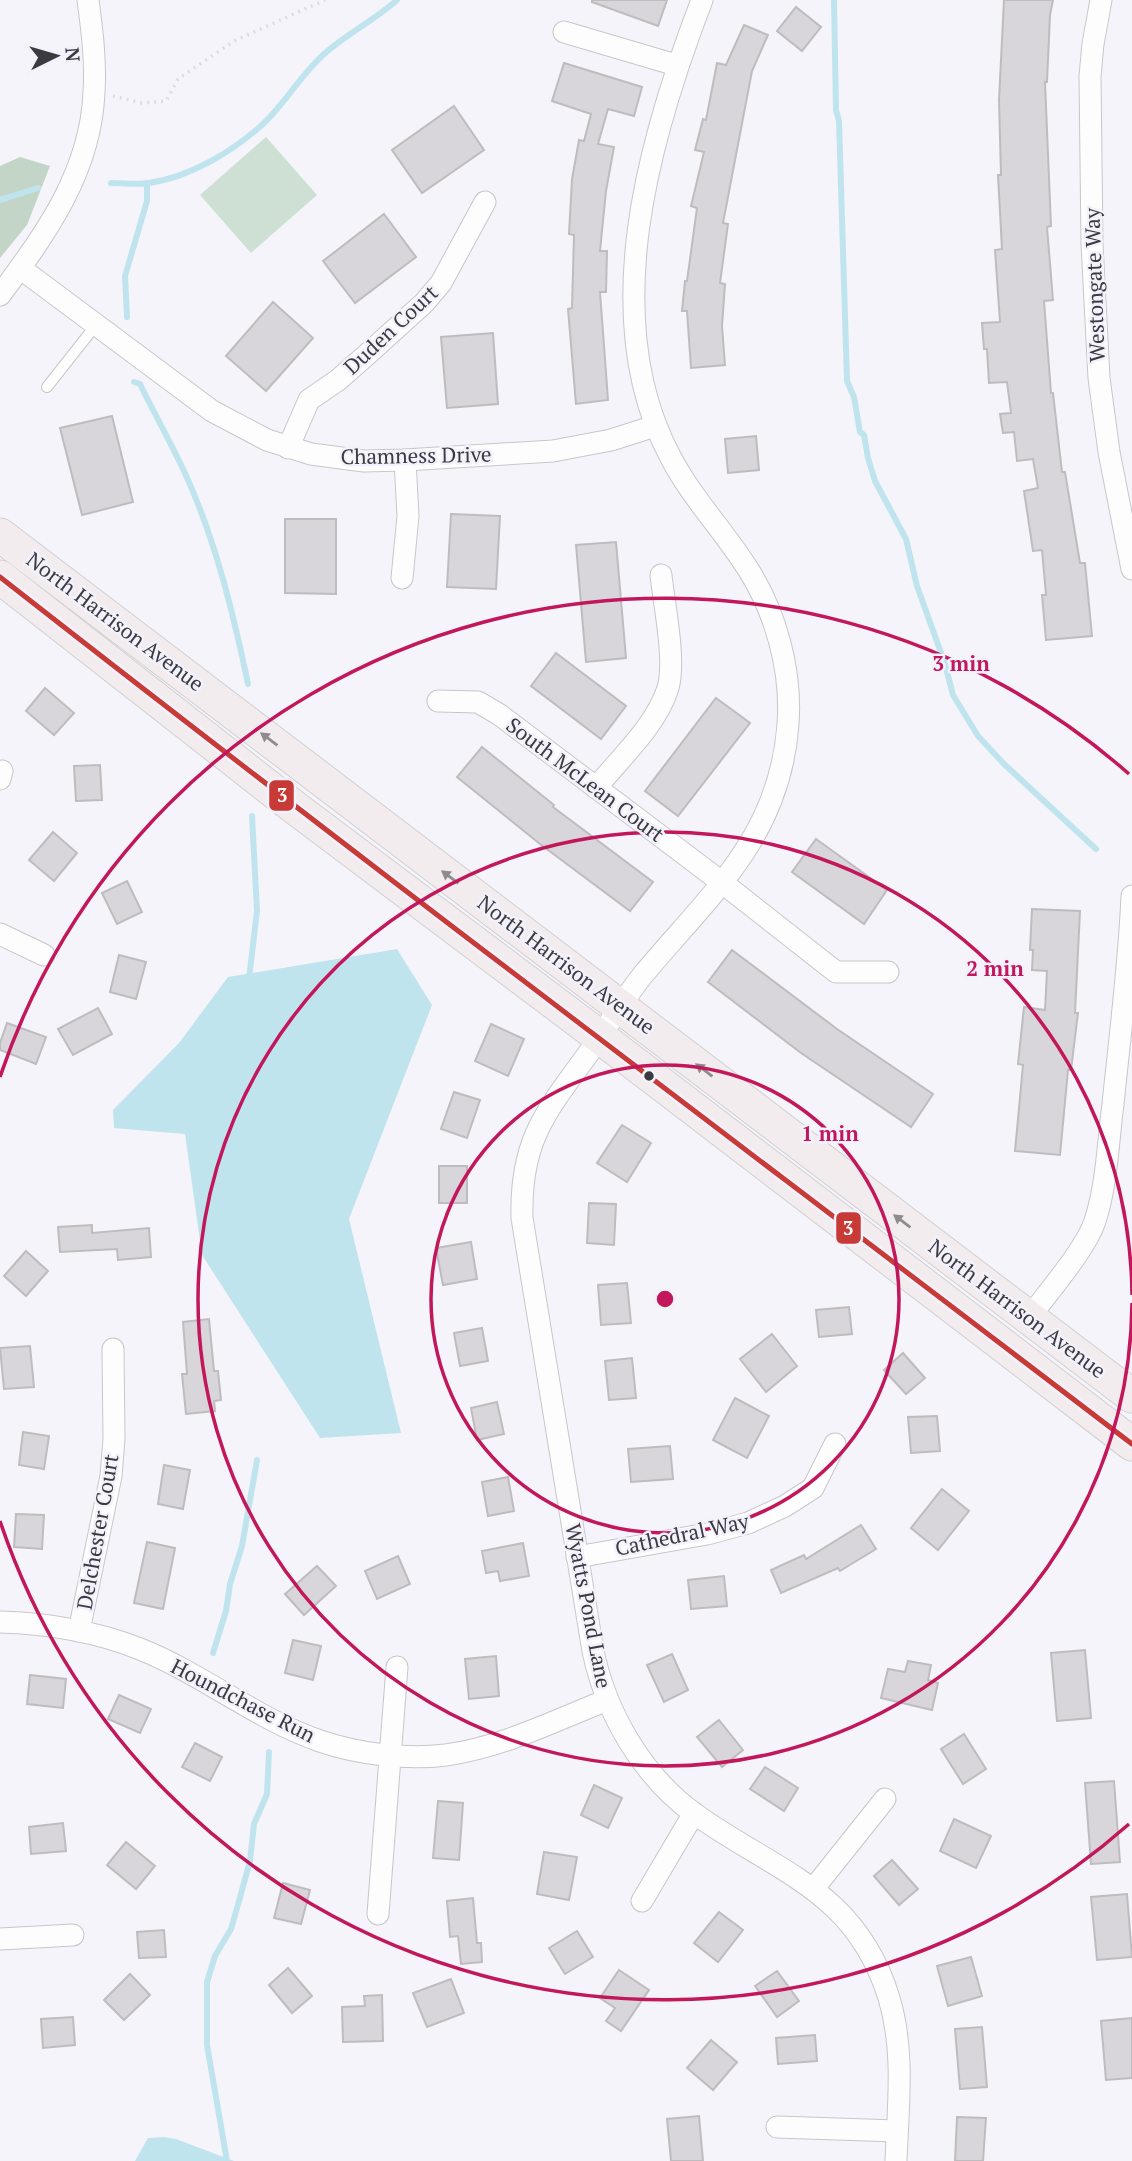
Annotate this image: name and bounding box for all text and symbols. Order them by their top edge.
north arrow [21,21,91,91]
text: N [60,46,87,63]
street label: Westongate Way [1077,207,1111,363]
street label: Duden Court [337,278,444,380]
street label: Chamness Drive [340,440,492,470]
street label: North Harrison Avenue [21,545,210,697]
text: 3 min [932,649,990,677]
street label: South McLean Court [501,711,670,848]
one-way arrow [260,732,278,746]
line badge: 3 [268,779,295,812]
text: 3 [277,782,287,807]
one-way arrow [441,870,459,884]
street label: North Harrison Avenue [472,888,661,1040]
text: 2 min [966,954,1024,982]
one-way arrow [695,1062,713,1077]
unlabelled marker [642,1069,656,1083]
text: 1 min [801,1119,859,1147]
line badge: 3 [835,1211,862,1245]
one-way arrow [893,1214,912,1228]
text: 3 [843,1215,853,1240]
street label: North Harrison Avenue [923,1232,1112,1384]
centre of rings [653,1287,677,1311]
street label: Delchester Court [70,1452,125,1612]
street label: Cathedral Way [612,1506,752,1562]
street label: Wyatts Pond Lane [559,1521,619,1691]
street label: Houndchase Run [166,1652,321,1749]

